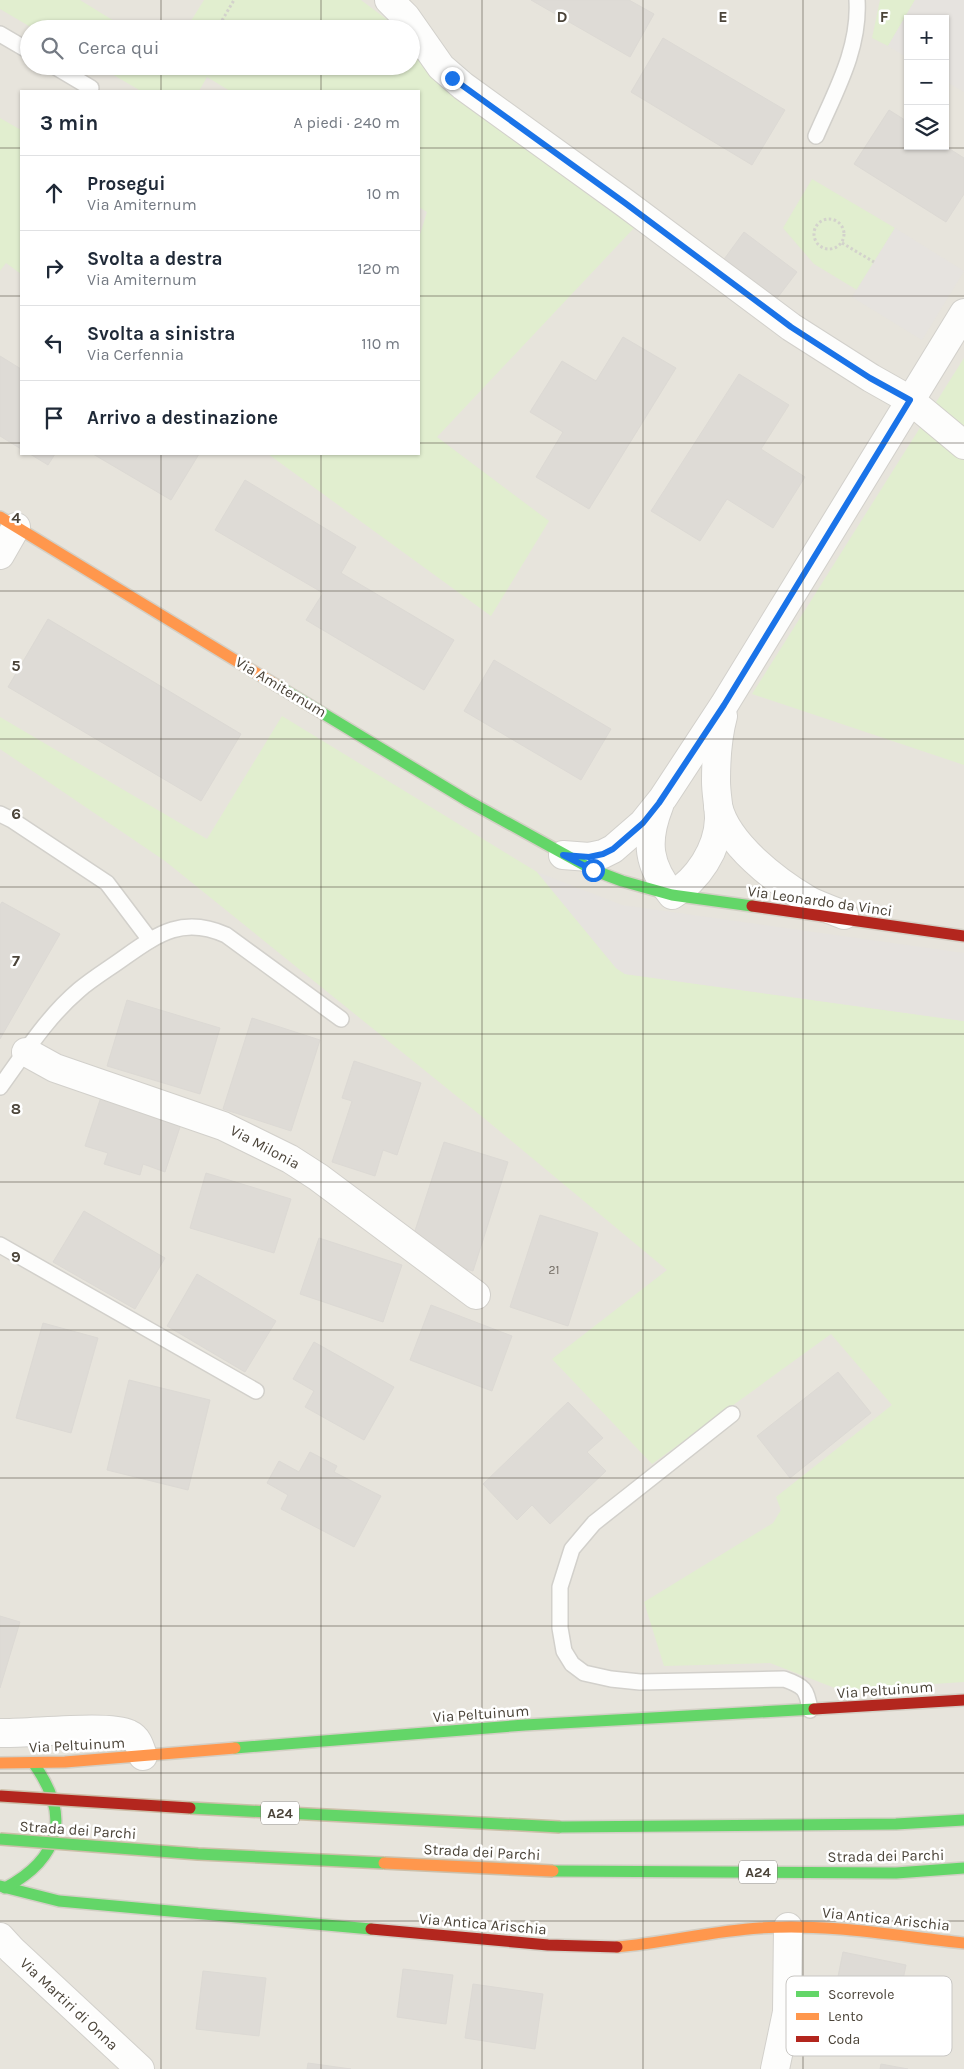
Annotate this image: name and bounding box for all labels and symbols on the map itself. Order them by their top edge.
text: D [557,7,568,26]
text: E [718,7,728,26]
text: F [880,7,889,26]
route end [441,67,464,90]
text: 4 [11,508,21,527]
street label: Via Amiternum [232,653,330,721]
text: 5 [11,656,21,675]
text: 6 [11,804,21,823]
route start [582,859,605,882]
street label: Via Leonardo da Vinci [747,882,893,920]
text: 7 [12,951,20,970]
text: 8 [11,1099,21,1118]
street label: Via Milonia [227,1121,303,1173]
text: 9 [11,1247,21,1266]
house number: 21 [549,1263,559,1277]
street label: Via Peltuinum [836,1678,934,1702]
street label: Via Peltuinum [432,1702,530,1726]
street label: Via Peltuinum [28,1733,126,1757]
road number: A24 [261,1802,299,1825]
street label: Strada dei Parchi [19,1817,137,1843]
street label: Strada dei Parchi [423,1840,541,1864]
street label: Strada dei Parchi [827,1846,945,1866]
road number: A24 [739,1860,777,1884]
street label: Via Antica Arischia [821,1903,951,1935]
street label: Via Antica Arischia [418,1909,548,1939]
street label: Via Martiri di Onna [16,1954,122,2054]
legend [786,1976,952,2056]
text: Scorrevole [828,1986,894,2003]
text: Lento [828,2008,863,2025]
text: Coda [828,2031,860,2048]

